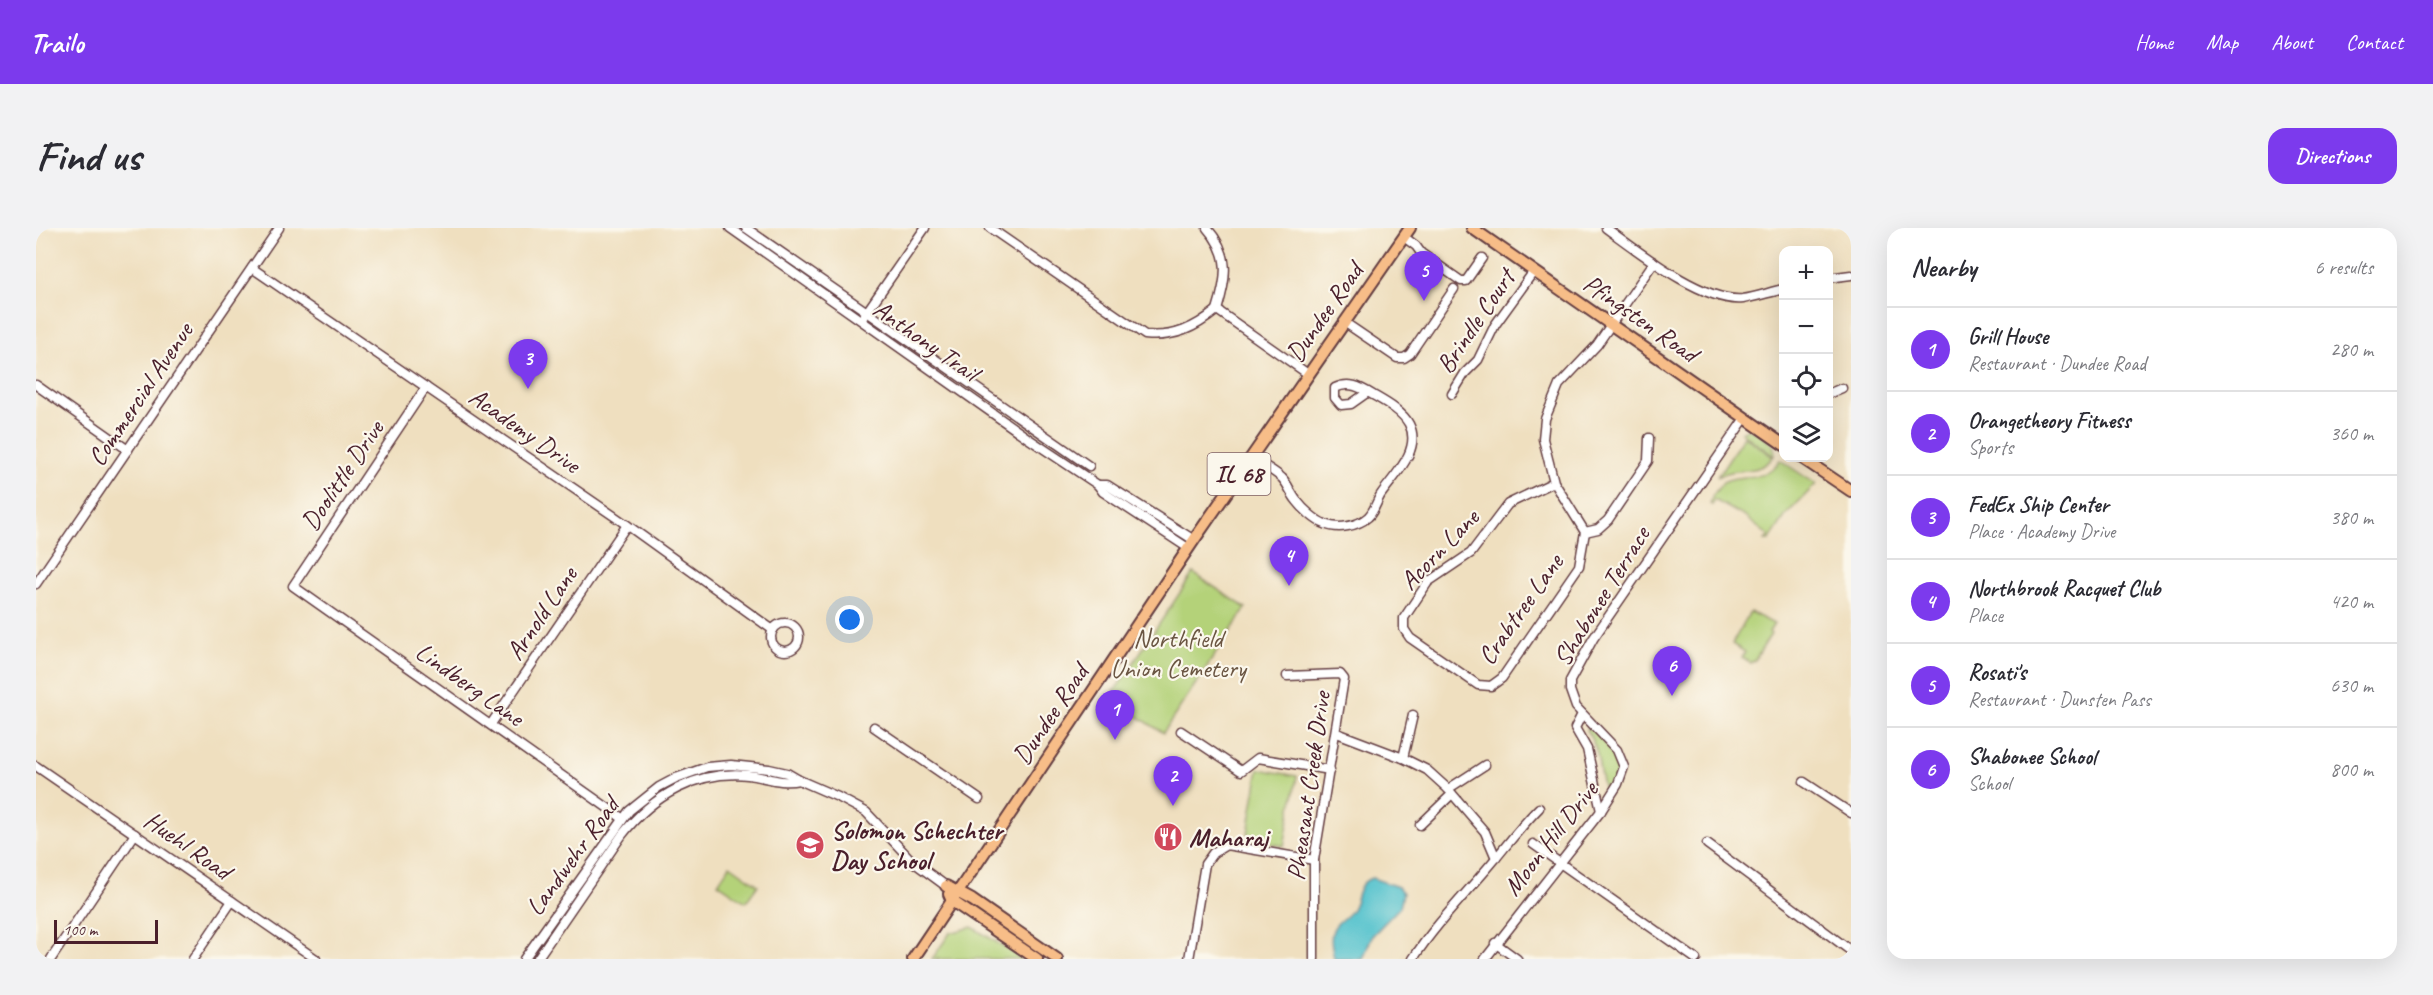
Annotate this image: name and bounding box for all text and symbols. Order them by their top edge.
text: Trailo [30,25,84,60]
text: Home [2135,29,2173,55]
text: Map [2206,29,2238,55]
text: About [2271,29,2313,55]
text: Contact [2346,29,2403,55]
button: Directions [2268,128,2397,184]
text: Find us [36,130,141,183]
map controls [1779,246,1833,462]
button: + [1779,246,1833,300]
pin: 5 [1404,251,1444,301]
text: Nearby [1911,251,1976,284]
street label: Dundee Road [1278,253,1373,368]
text: 6 results [2314,255,2373,280]
street label: Brindle Court [1429,260,1524,379]
street label: Pfingsten Road [1577,267,1708,372]
street label: Anthony Trail [867,292,988,391]
button: − [1779,300,1833,354]
street label: Commercial Avenue [80,314,202,472]
text: Grill House [1968,323,2048,351]
text: 1 [1926,337,1935,362]
text: 280 m [2330,337,2373,362]
pin: 3 [508,340,548,389]
text: Restaurant · Dundee Road [1968,351,2146,376]
button: locate [1779,354,1833,408]
street label: Academy Drive [463,380,589,482]
text: Orangetheory Fitness [1968,407,2130,435]
button: layers [1779,408,1833,462]
street label: Doolittle Drive [294,413,392,537]
text: 2 [1926,421,1935,446]
text: 360 m [2330,421,2373,446]
text: Sports [1968,435,2013,460]
road number: IL 68 [1208,453,1270,495]
text: FedEx Ship Center [1968,491,2109,519]
street label: Acorn Lane [1393,501,1487,597]
text: 3 [1926,505,1935,530]
text: 380 m [2330,505,2373,530]
street label: Shabonee Terrace [1545,518,1659,672]
text: Place · Academy Drive [1968,519,2115,544]
pin: 4 [1270,536,1308,586]
street label: Crabtree Lane [1470,546,1572,671]
street label: Arnold Lane [498,559,585,666]
text: Northbrook Racquet Club [1968,575,2161,603]
text: 4 [1926,589,1935,614]
text: 420 m [2330,589,2373,614]
text: Place [1968,603,2003,628]
your location [835,605,864,634]
park label: Northfield Union Cemetery [1110,622,1248,685]
street label: Lindberg Lane [409,635,532,735]
pin: 6 [1652,646,1692,696]
street label: Dundee Road [1005,655,1098,770]
text: Rosati's [1968,659,2026,687]
text: 5 [1926,673,1935,698]
text: 630 m [2330,673,2373,698]
street label: Pheasant Creek Drive [1279,687,1338,882]
text: Restaurant · Dunsten Pass [1968,687,2151,712]
pin: 1 [1096,690,1134,740]
text: Shabonee School [1968,743,2096,771]
pin: 2 [1154,756,1192,806]
text: 6 [1926,757,1935,782]
text: 800 m [2330,757,2373,782]
text: School [1968,771,2011,796]
street label: Moon Hill Drive [1495,773,1606,902]
street label: Landwehr Road [518,788,629,922]
street label: Huehl Road [138,803,241,890]
place label: Solomon Schechter Day School [831,814,1005,877]
restaurant icon: Maharaj [1152,821,1184,853]
place label: Maharaj [1189,821,1272,854]
school or university icon: Solomon Schechter Day School [794,829,826,861]
scale bar [54,917,158,944]
text: 100 m [63,920,97,940]

